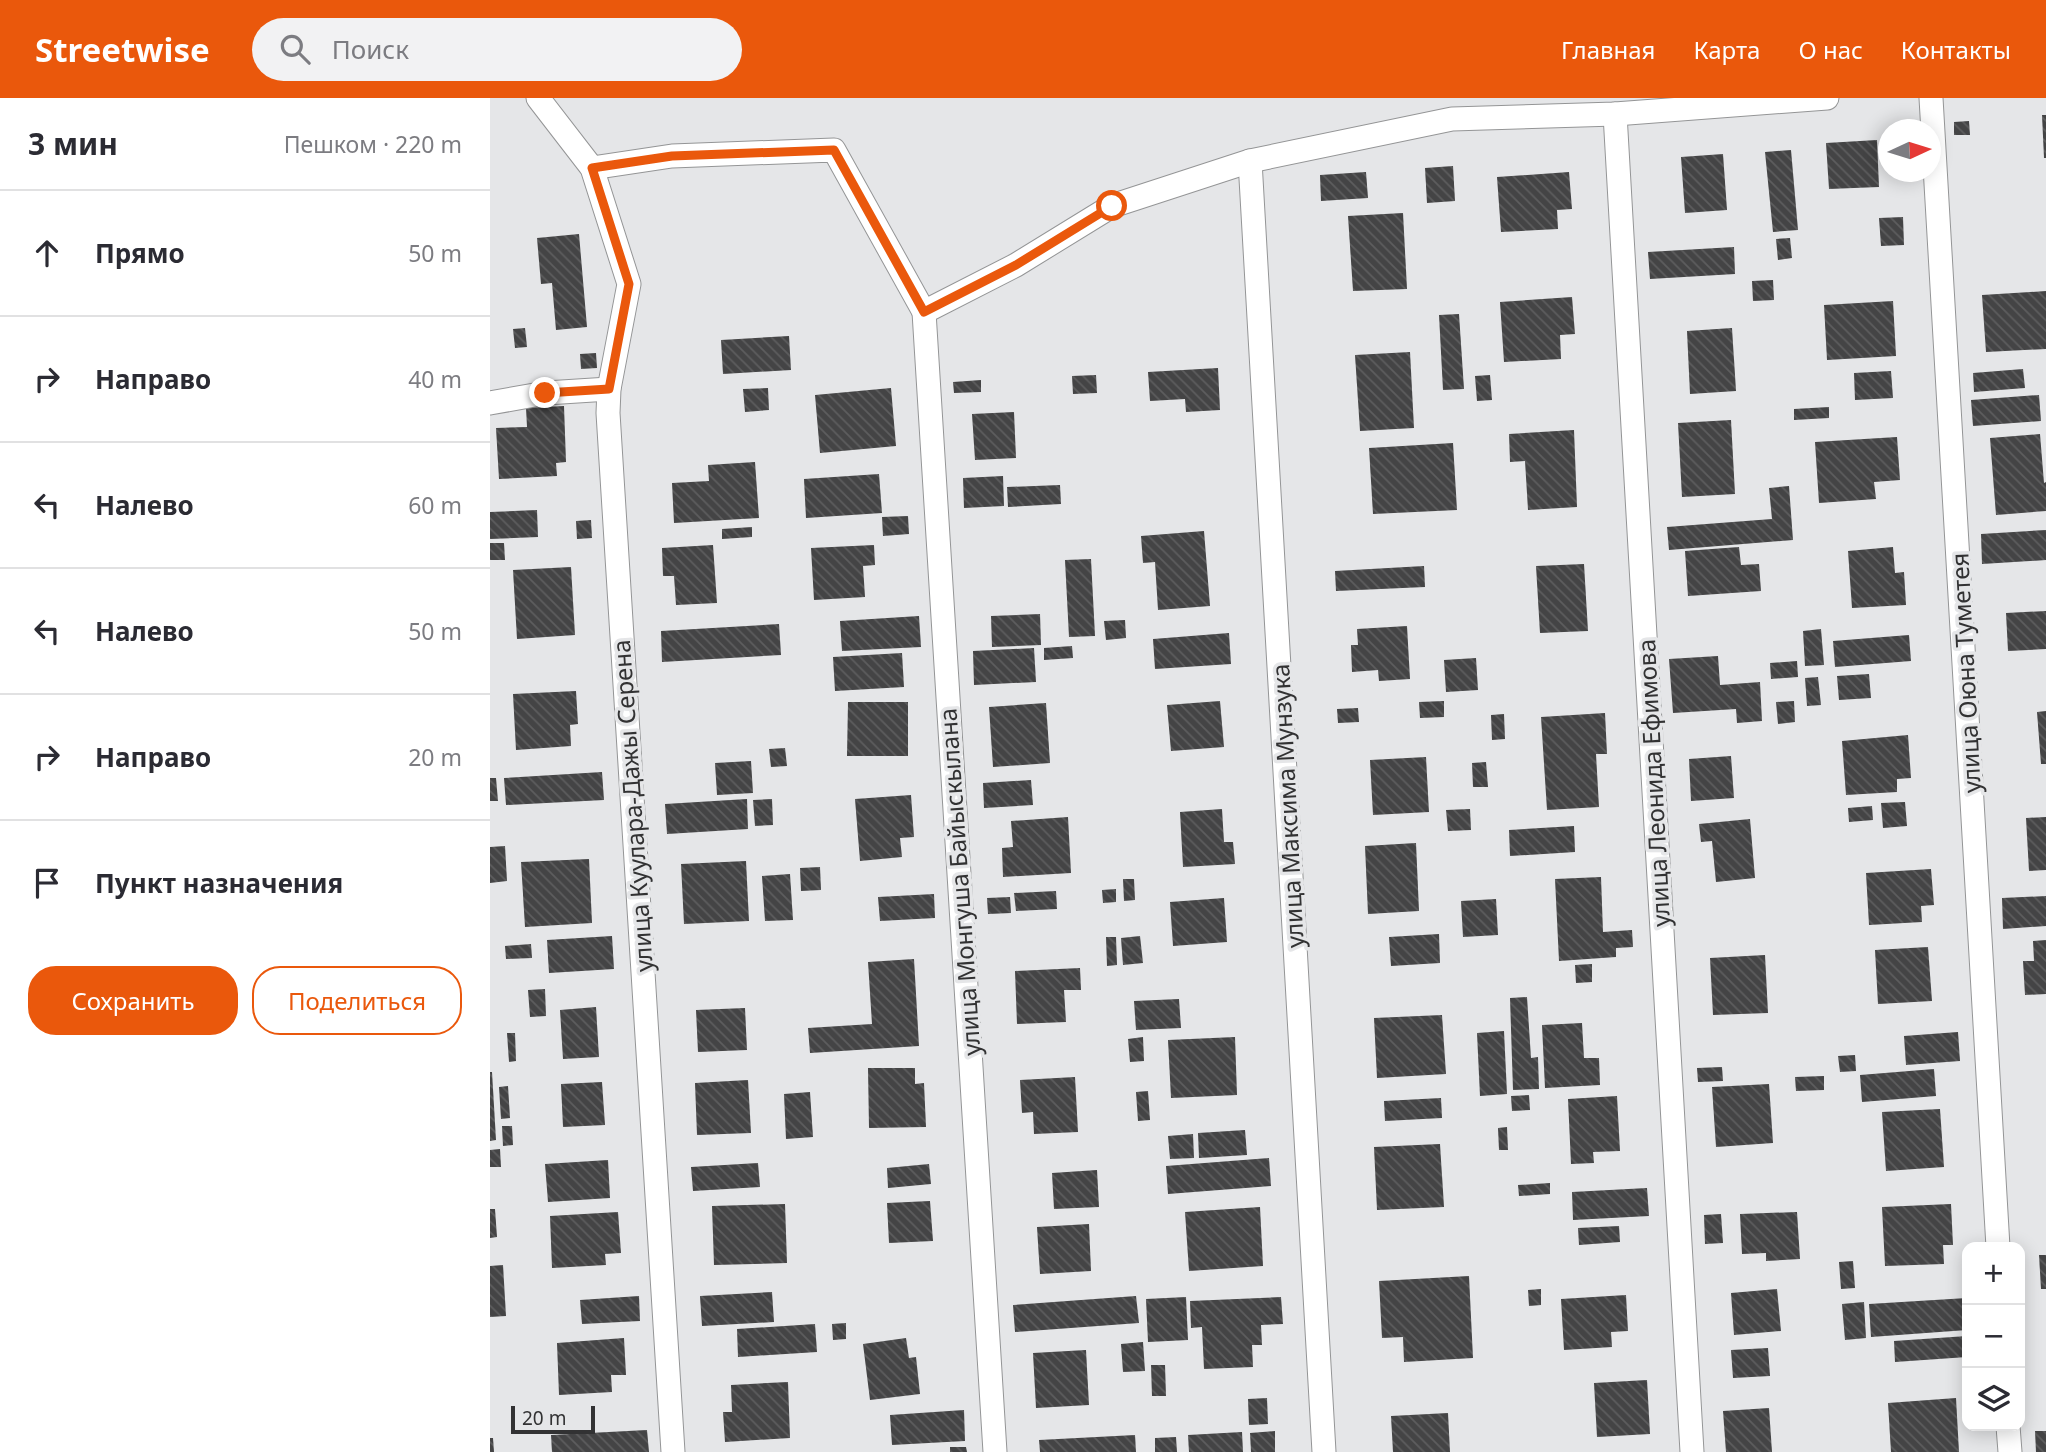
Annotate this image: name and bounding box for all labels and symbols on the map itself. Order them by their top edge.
north arrow [1878,119,1941,182]
route start [1096,190,1127,221]
route end [529,377,560,408]
street label: улица Оюна Туметея [1942,552,1988,794]
street label: улица Леонида Ефимова [1629,638,1677,928]
street label: улица Куулара-Дажы Серена [604,639,660,973]
street label: улица Максима Мунзука [1263,663,1311,949]
street label: улица Монгуша Байыскылана [930,707,988,1057]
scale bar [511,1403,595,1435]

